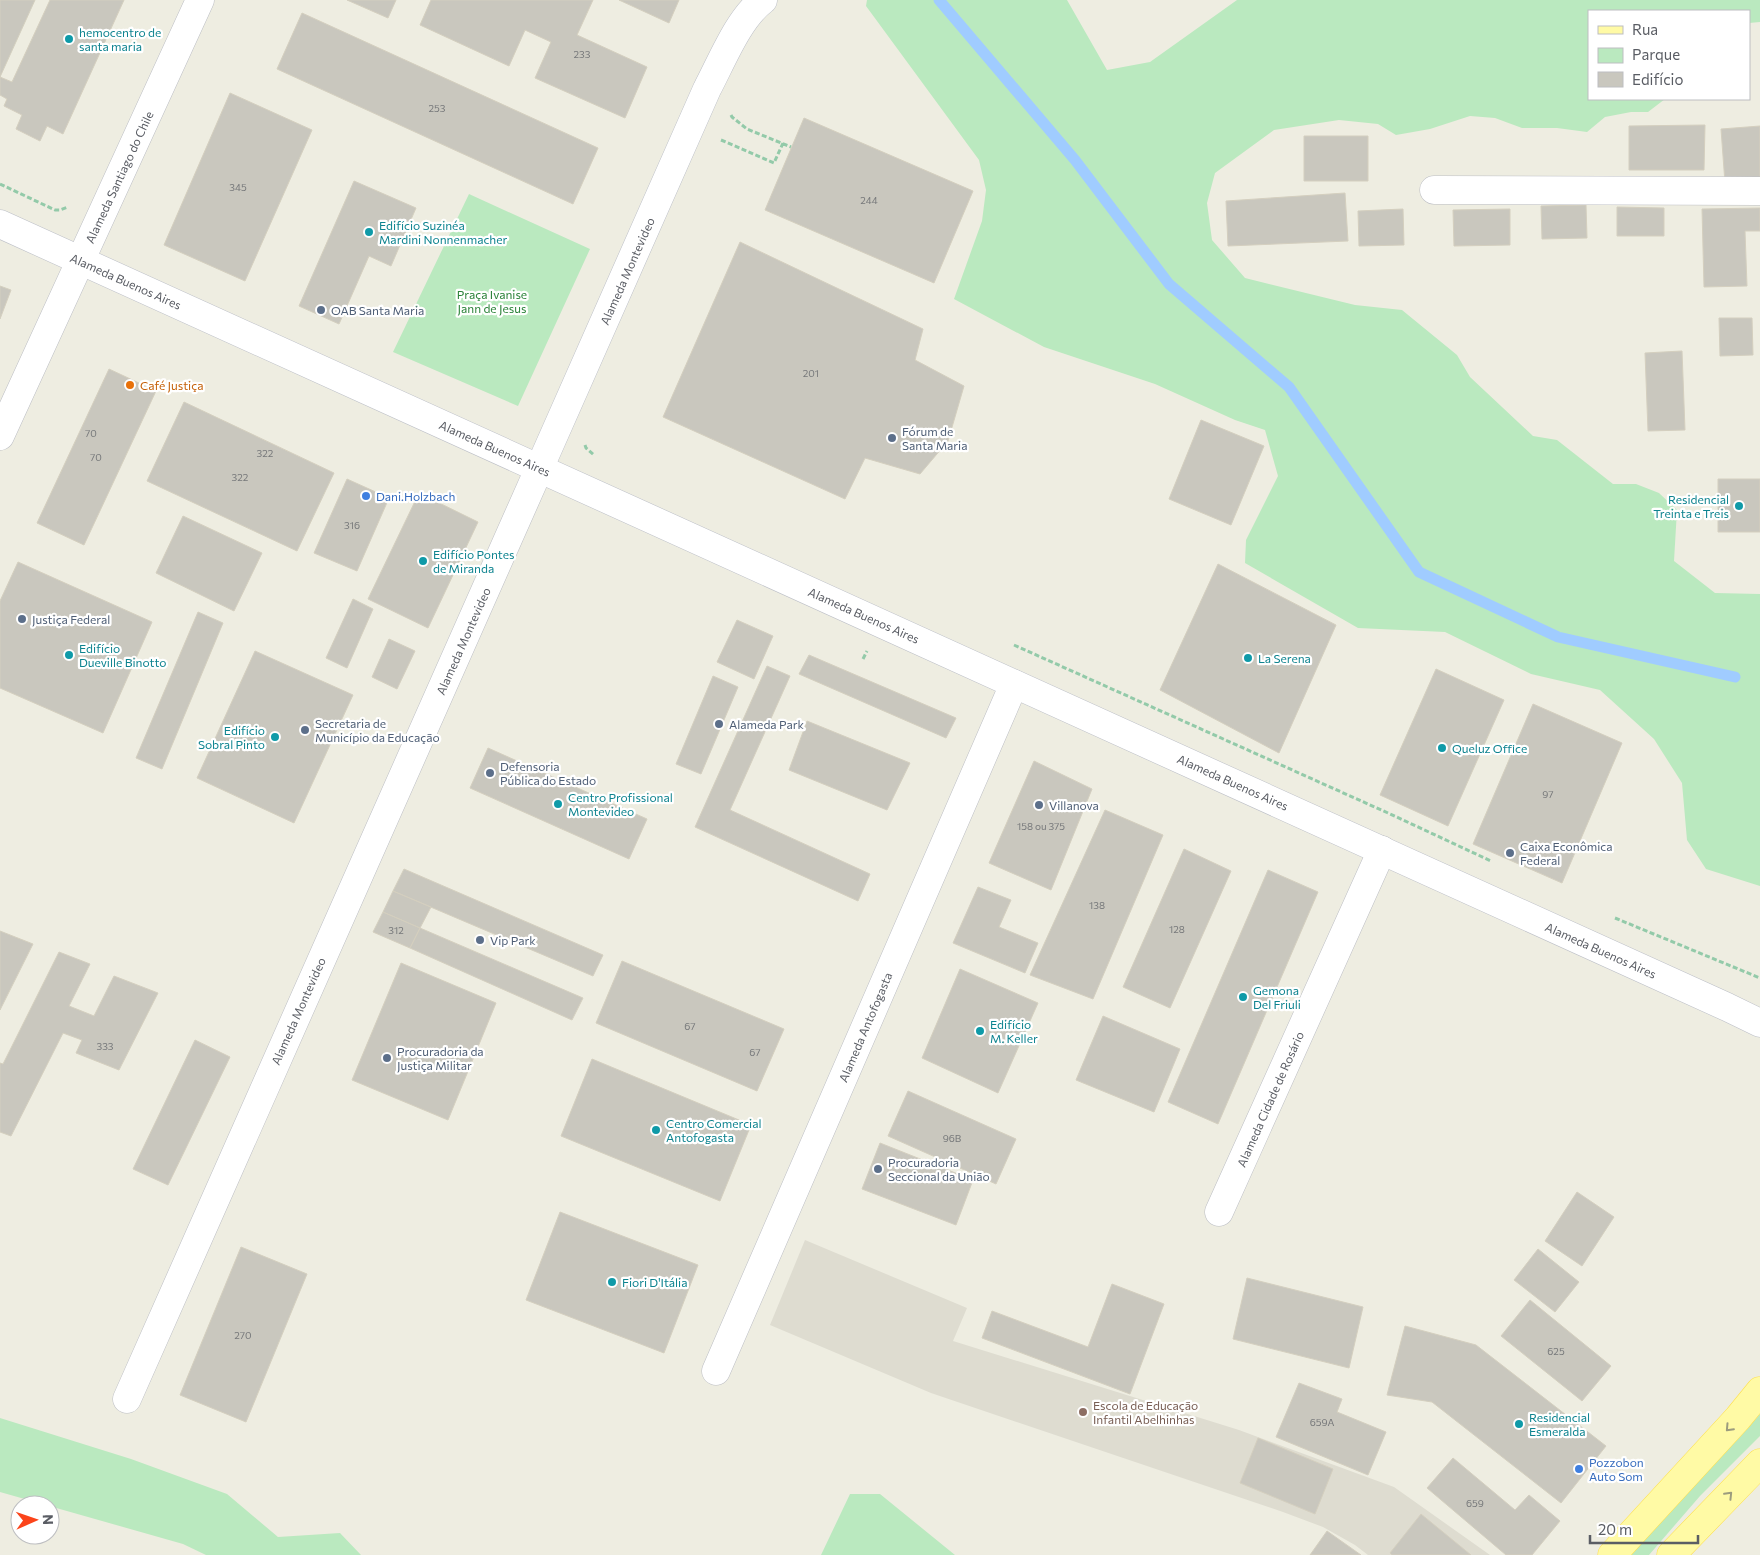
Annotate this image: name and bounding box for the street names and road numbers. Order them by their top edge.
street label: Alameda Santiago do Chile [82,109,156,245]
street label: Alameda Montevideo [597,215,657,327]
street label: Alameda Buenos Aires [68,250,184,312]
street label: Alameda Buenos Aires [437,417,553,479]
street label: Alameda Buenos Aires [806,584,922,646]
street label: Alameda Montevideo [433,585,493,697]
street label: Alameda Buenos Aires [1175,751,1291,813]
street label: Alameda Buenos Aires [1543,919,1659,981]
street label: Alameda Montevideo [268,955,328,1067]
street label: Alameda Antofogasta [836,970,894,1084]
street label: Alameda Cidade de Rosário [1234,1029,1306,1169]

